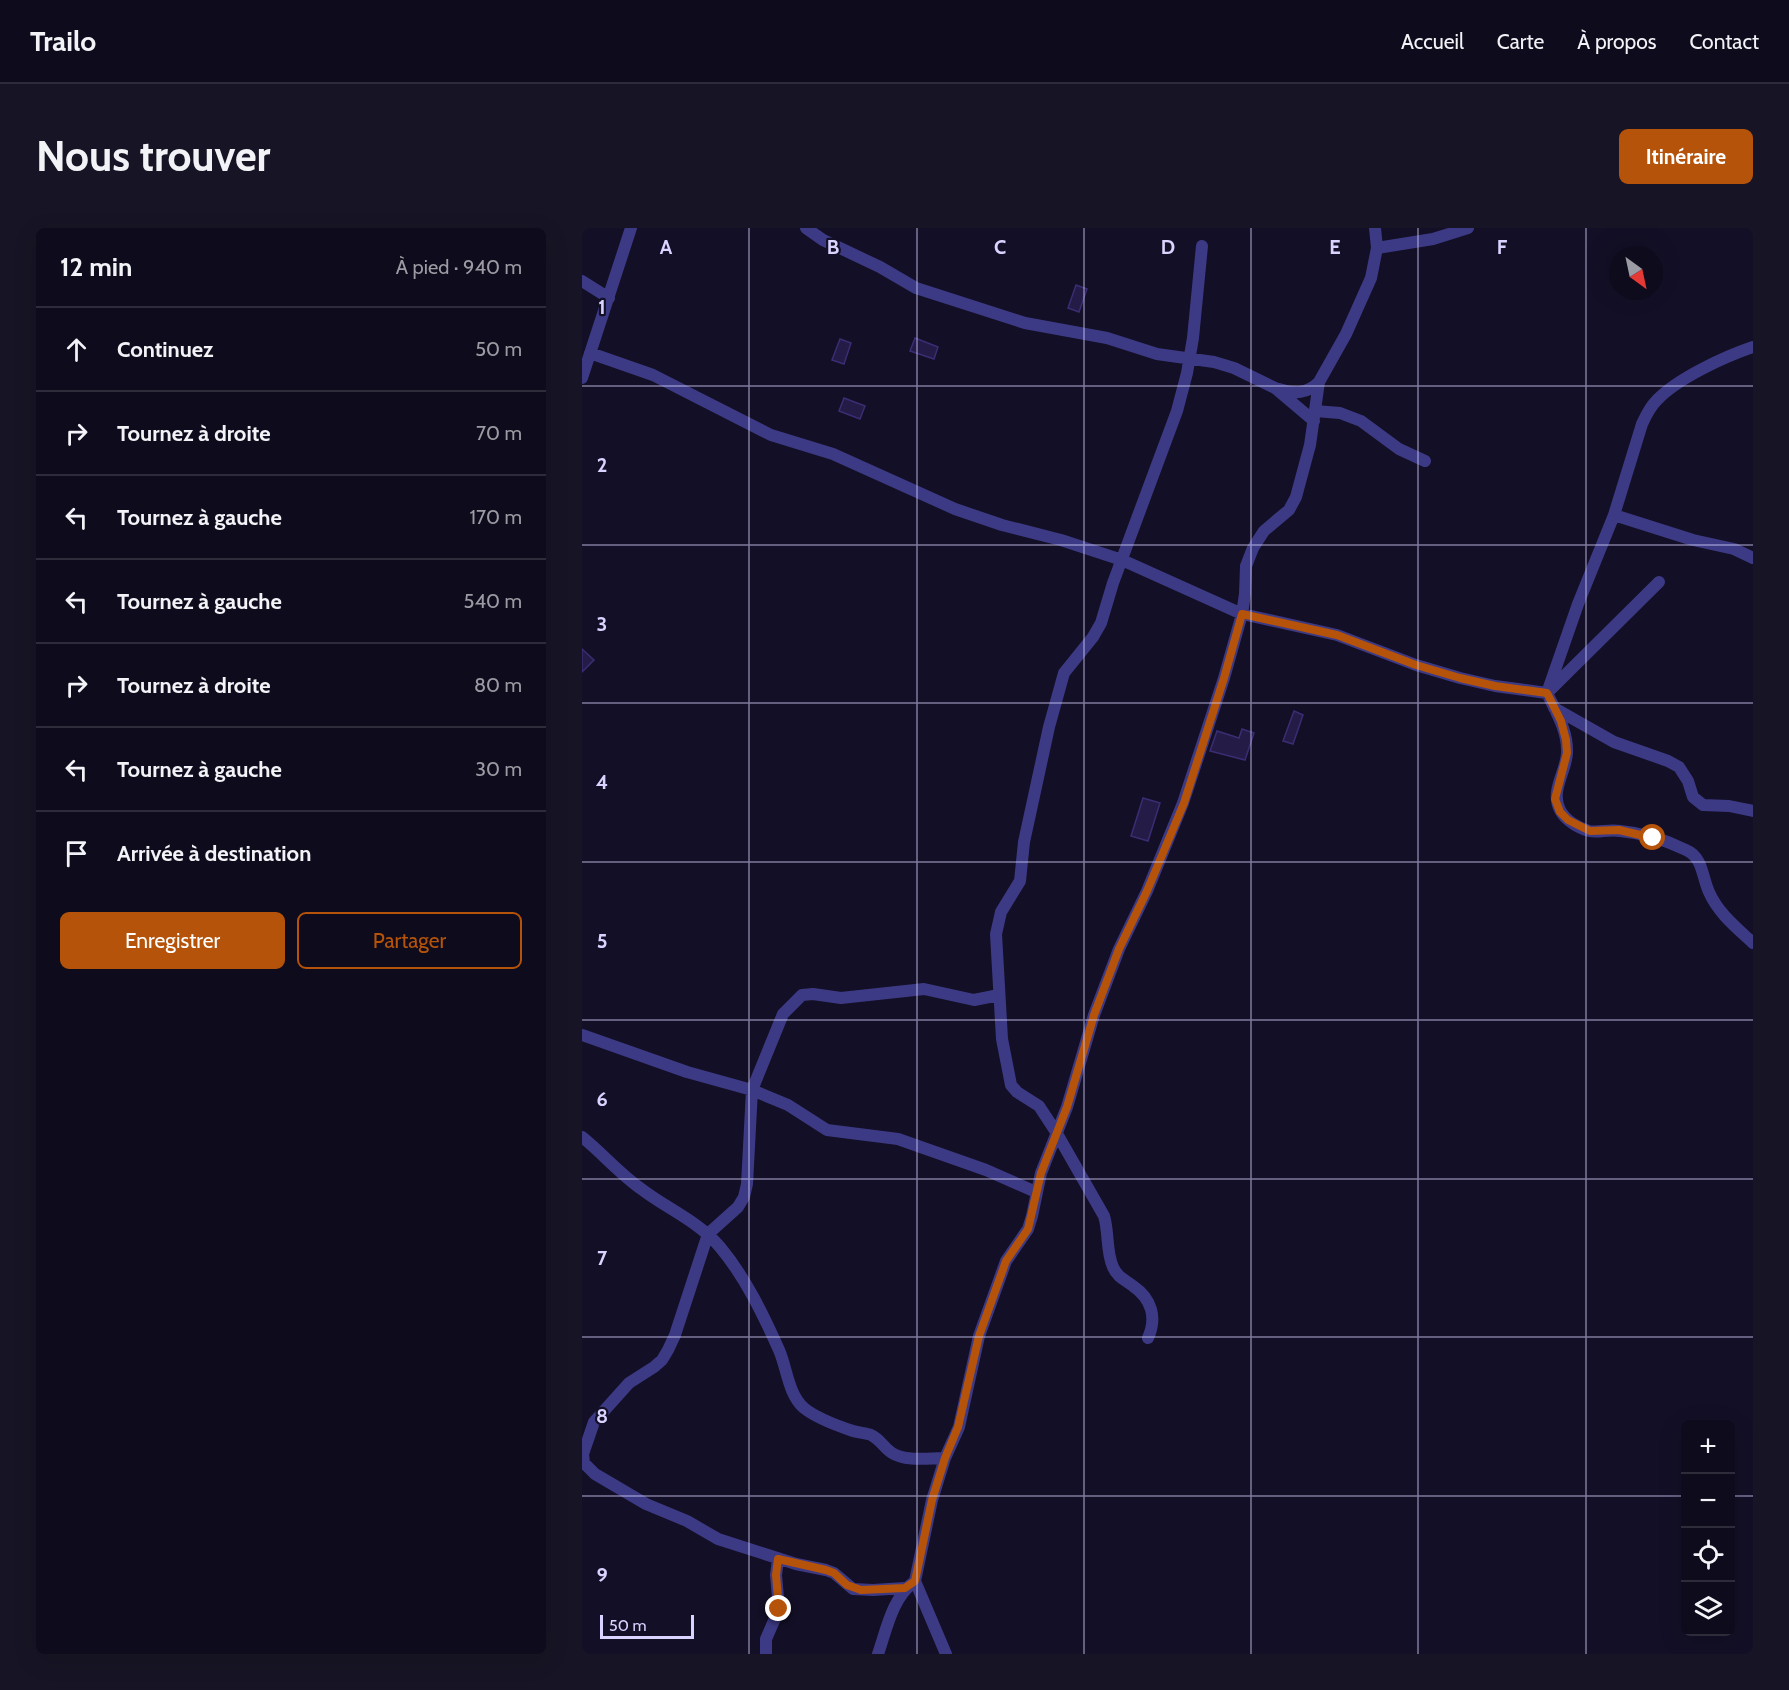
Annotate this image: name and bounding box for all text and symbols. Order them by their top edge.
text: Trailo [30,24,96,58]
text: Accueil [1401,29,1464,54]
text: Carte [1497,29,1544,54]
text: À propos [1577,29,1656,54]
text: Contact [1689,29,1759,54]
button: Itinéraire [1619,129,1753,184]
text: Nous trouver [36,130,270,182]
text: A [660,235,673,259]
text: B [827,235,839,259]
text: C [994,235,1006,259]
text: D [1161,235,1175,259]
text: E [1329,235,1341,259]
text: F [1497,235,1508,259]
north arrow [1609,246,1663,300]
text: 12 min [60,251,132,283]
text: À pied · 940 m [396,255,522,279]
text: 1 [598,295,606,319]
icon: ahead [60,333,93,366]
text: Continuez [117,336,214,363]
text: 50 m [475,337,522,361]
icon: right [60,417,93,450]
text: Tournez à droite [117,420,271,447]
text: 70 m [476,421,522,445]
text: 2 [597,453,607,477]
icon: left [60,501,93,534]
text: Tournez à gauche [117,504,282,531]
text: 170 m [470,505,522,529]
icon: left [60,585,93,618]
text: Tournez à gauche [117,588,282,615]
text: 540 m [464,589,522,613]
text: 3 [597,612,607,636]
icon: right [60,669,93,702]
text: Tournez à droite [117,672,271,699]
text: 80 m [474,673,522,697]
icon: left [60,753,93,786]
text: Tournez à gauche [117,756,282,783]
text: 30 m [475,757,522,781]
text: 4 [596,770,608,794]
route start [1639,824,1665,850]
icon: arrive [60,837,93,870]
text: Arrivée à destination [117,840,311,867]
button: Enregistrer [60,912,285,969]
button: Partager [297,912,522,969]
text: 5 [597,929,607,953]
text: 6 [596,1087,608,1111]
text: 7 [597,1246,608,1270]
text: 8 [596,1404,608,1428]
map controls [1681,1420,1735,1636]
button: + [1681,1420,1735,1474]
button: − [1681,1474,1735,1528]
button: locate [1681,1528,1735,1582]
text: 9 [596,1563,608,1587]
button: layers [1681,1582,1735,1636]
route end [765,1595,791,1621]
scale bar [600,1612,694,1640]
text: 50 m [609,1616,646,1635]

